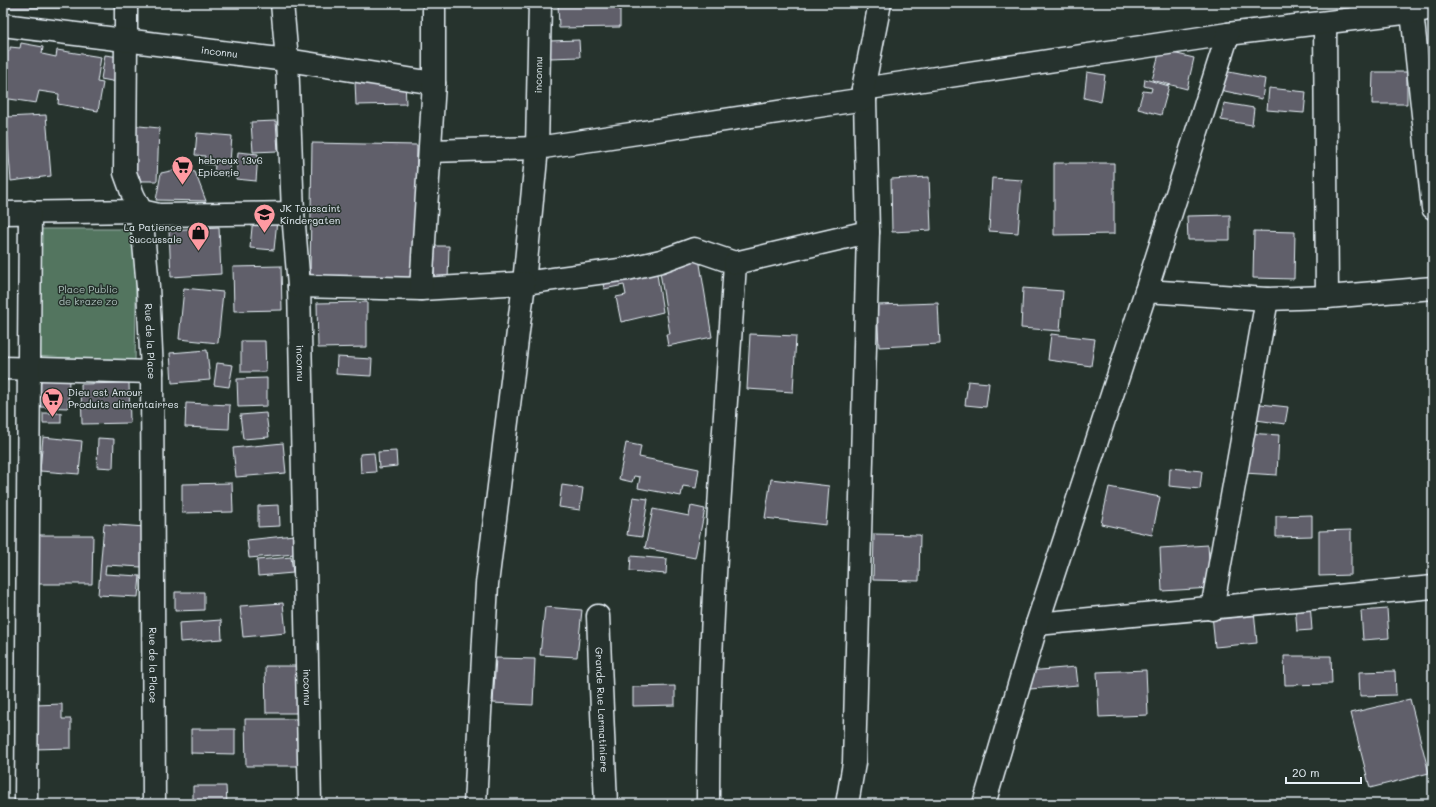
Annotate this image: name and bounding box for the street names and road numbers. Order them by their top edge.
street label: inconnu [200,42,239,61]
street label: inconnu [531,56,545,94]
street label: Rue de la Place [142,303,159,379]
street label: inconnu [293,345,308,382]
street label: Rue de la Place [146,627,161,703]
street label: Grande Rue Larmatiniere [592,647,612,773]
street label: inconnu [300,669,315,706]

